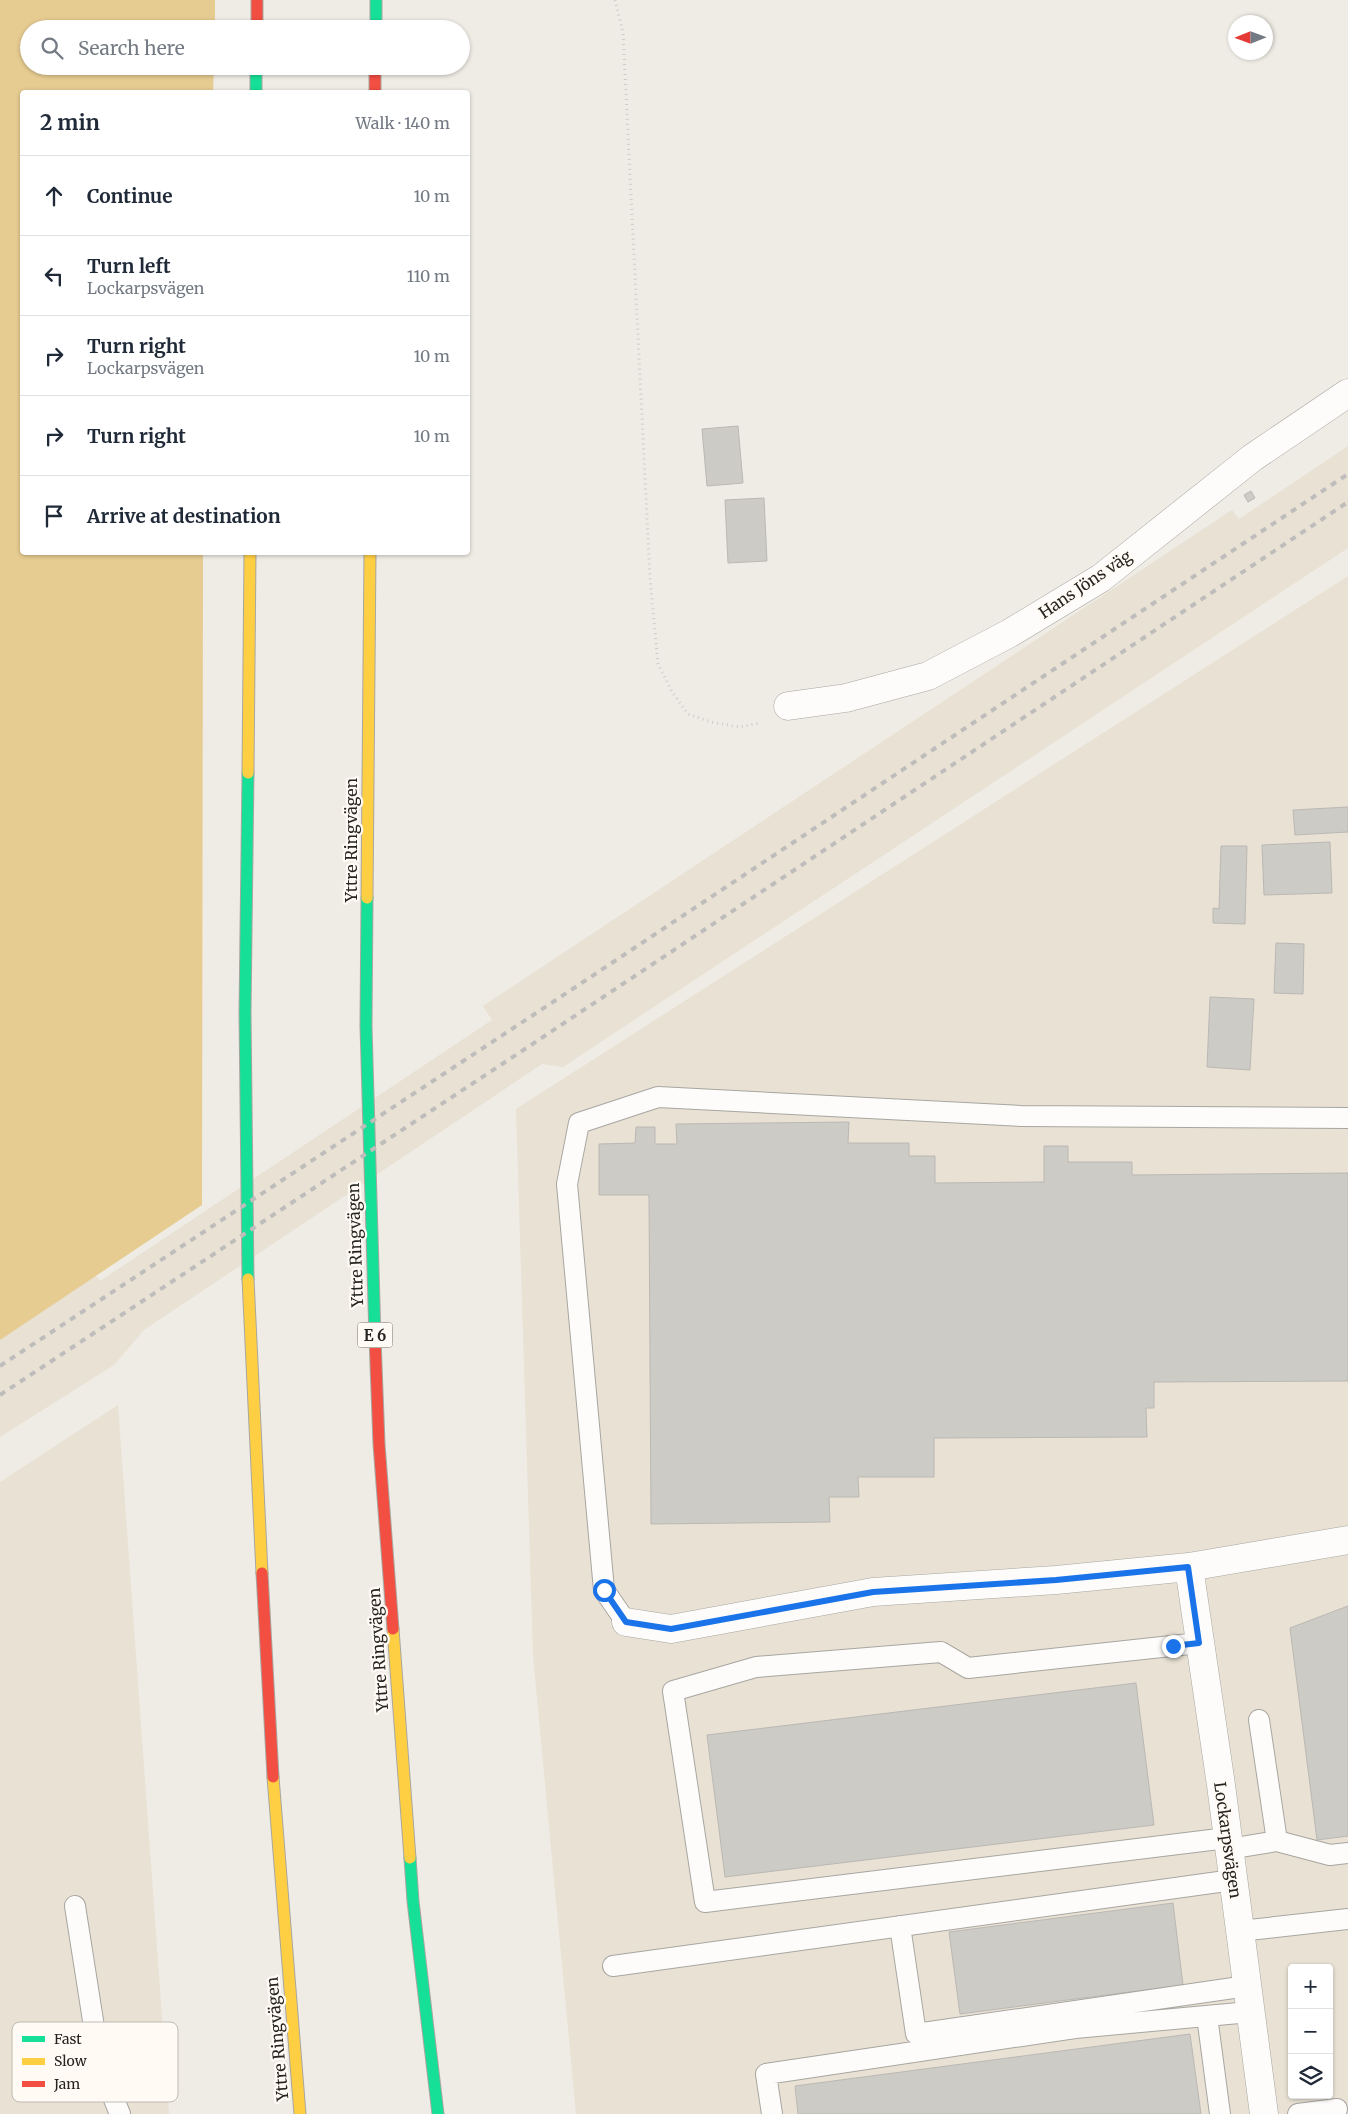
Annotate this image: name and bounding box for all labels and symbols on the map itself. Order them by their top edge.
north arrow [1228,15,1273,60]
street label: Hans Jöns väg [1035,545,1136,622]
street label: Yttre Ringvägen [341,777,361,903]
street label: Yttre Ringvägen [343,1182,367,1309]
road number: E 6 [358,1322,392,1348]
route start [593,1579,616,1602]
street label: Yttre Ringvägen [364,1587,392,1714]
route end [1162,1635,1185,1658]
street label: Lockarpsvägen [1210,1780,1246,1900]
street label: Yttre Ringvägen [262,1976,292,2103]
legend [12,2022,178,2102]
text: Fast [54,2030,82,2048]
text: Slow [54,2052,87,2070]
text: Jam [53,2075,80,2093]

